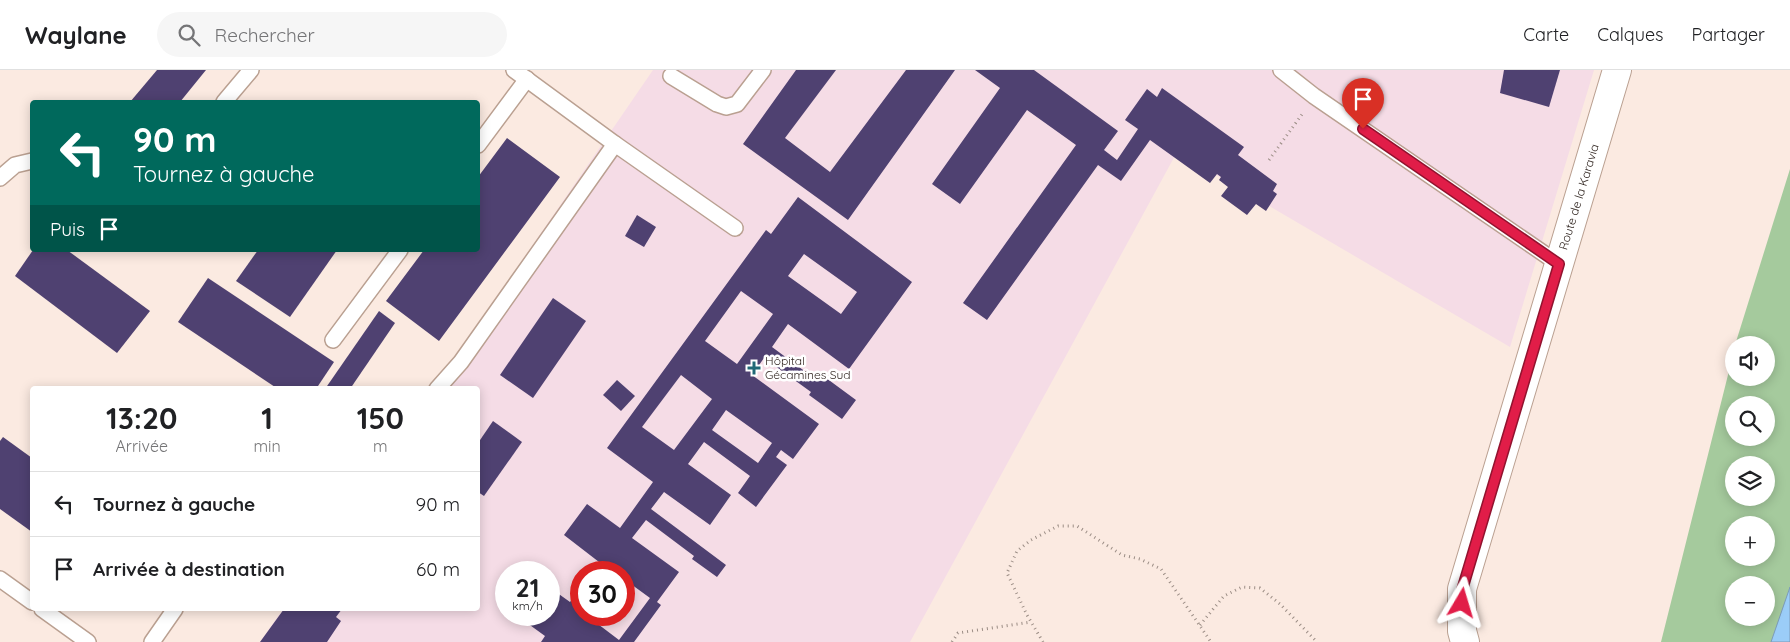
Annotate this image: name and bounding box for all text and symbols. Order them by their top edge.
search box [157,12,507,57]
text: Waylane [25,20,127,50]
icon: search [175,21,203,49]
text: Rechercher [215,23,315,47]
text: Carte [1523,23,1569,46]
text: Calques [1597,23,1664,46]
text: Partager [1692,23,1765,46]
pin [1342,78,1384,129]
icon: arrive [1349,85,1377,113]
text: 90 m [133,117,216,161]
icon: left [50,120,115,185]
street label: Route de la Karavia [1555,142,1602,252]
text: Tournez à gauche [133,160,315,188]
icon: arrive [95,215,123,243]
text: Puis [50,217,85,241]
map controls [1725,336,1775,626]
button: sound [1725,336,1775,386]
place label: Hôpital Gécamines Sud [765,353,851,382]
marker: Hôpital Gécamines Sud [747,361,761,375]
button: search [1725,396,1775,446]
text: 13:20 [106,399,177,437]
text: 1 [261,399,273,437]
text: 150 [357,399,404,437]
text: Arrivée [115,436,168,456]
text: min [253,436,281,456]
text: m [373,436,388,456]
button: layers [1725,456,1775,506]
icon: left [50,490,78,518]
text: Tournez à gauche [93,492,255,516]
text: 90 m [416,492,460,516]
button: + [1725,516,1775,566]
icon: arrive [50,555,78,583]
text: Arrivée à destination [93,557,285,581]
text: 60 m [416,557,460,581]
speed limit sign: 30 [570,561,635,626]
text: 21 [516,572,539,603]
position arrow [1435,576,1487,628]
button: − [1725,576,1775,626]
text: km/h [512,598,543,613]

